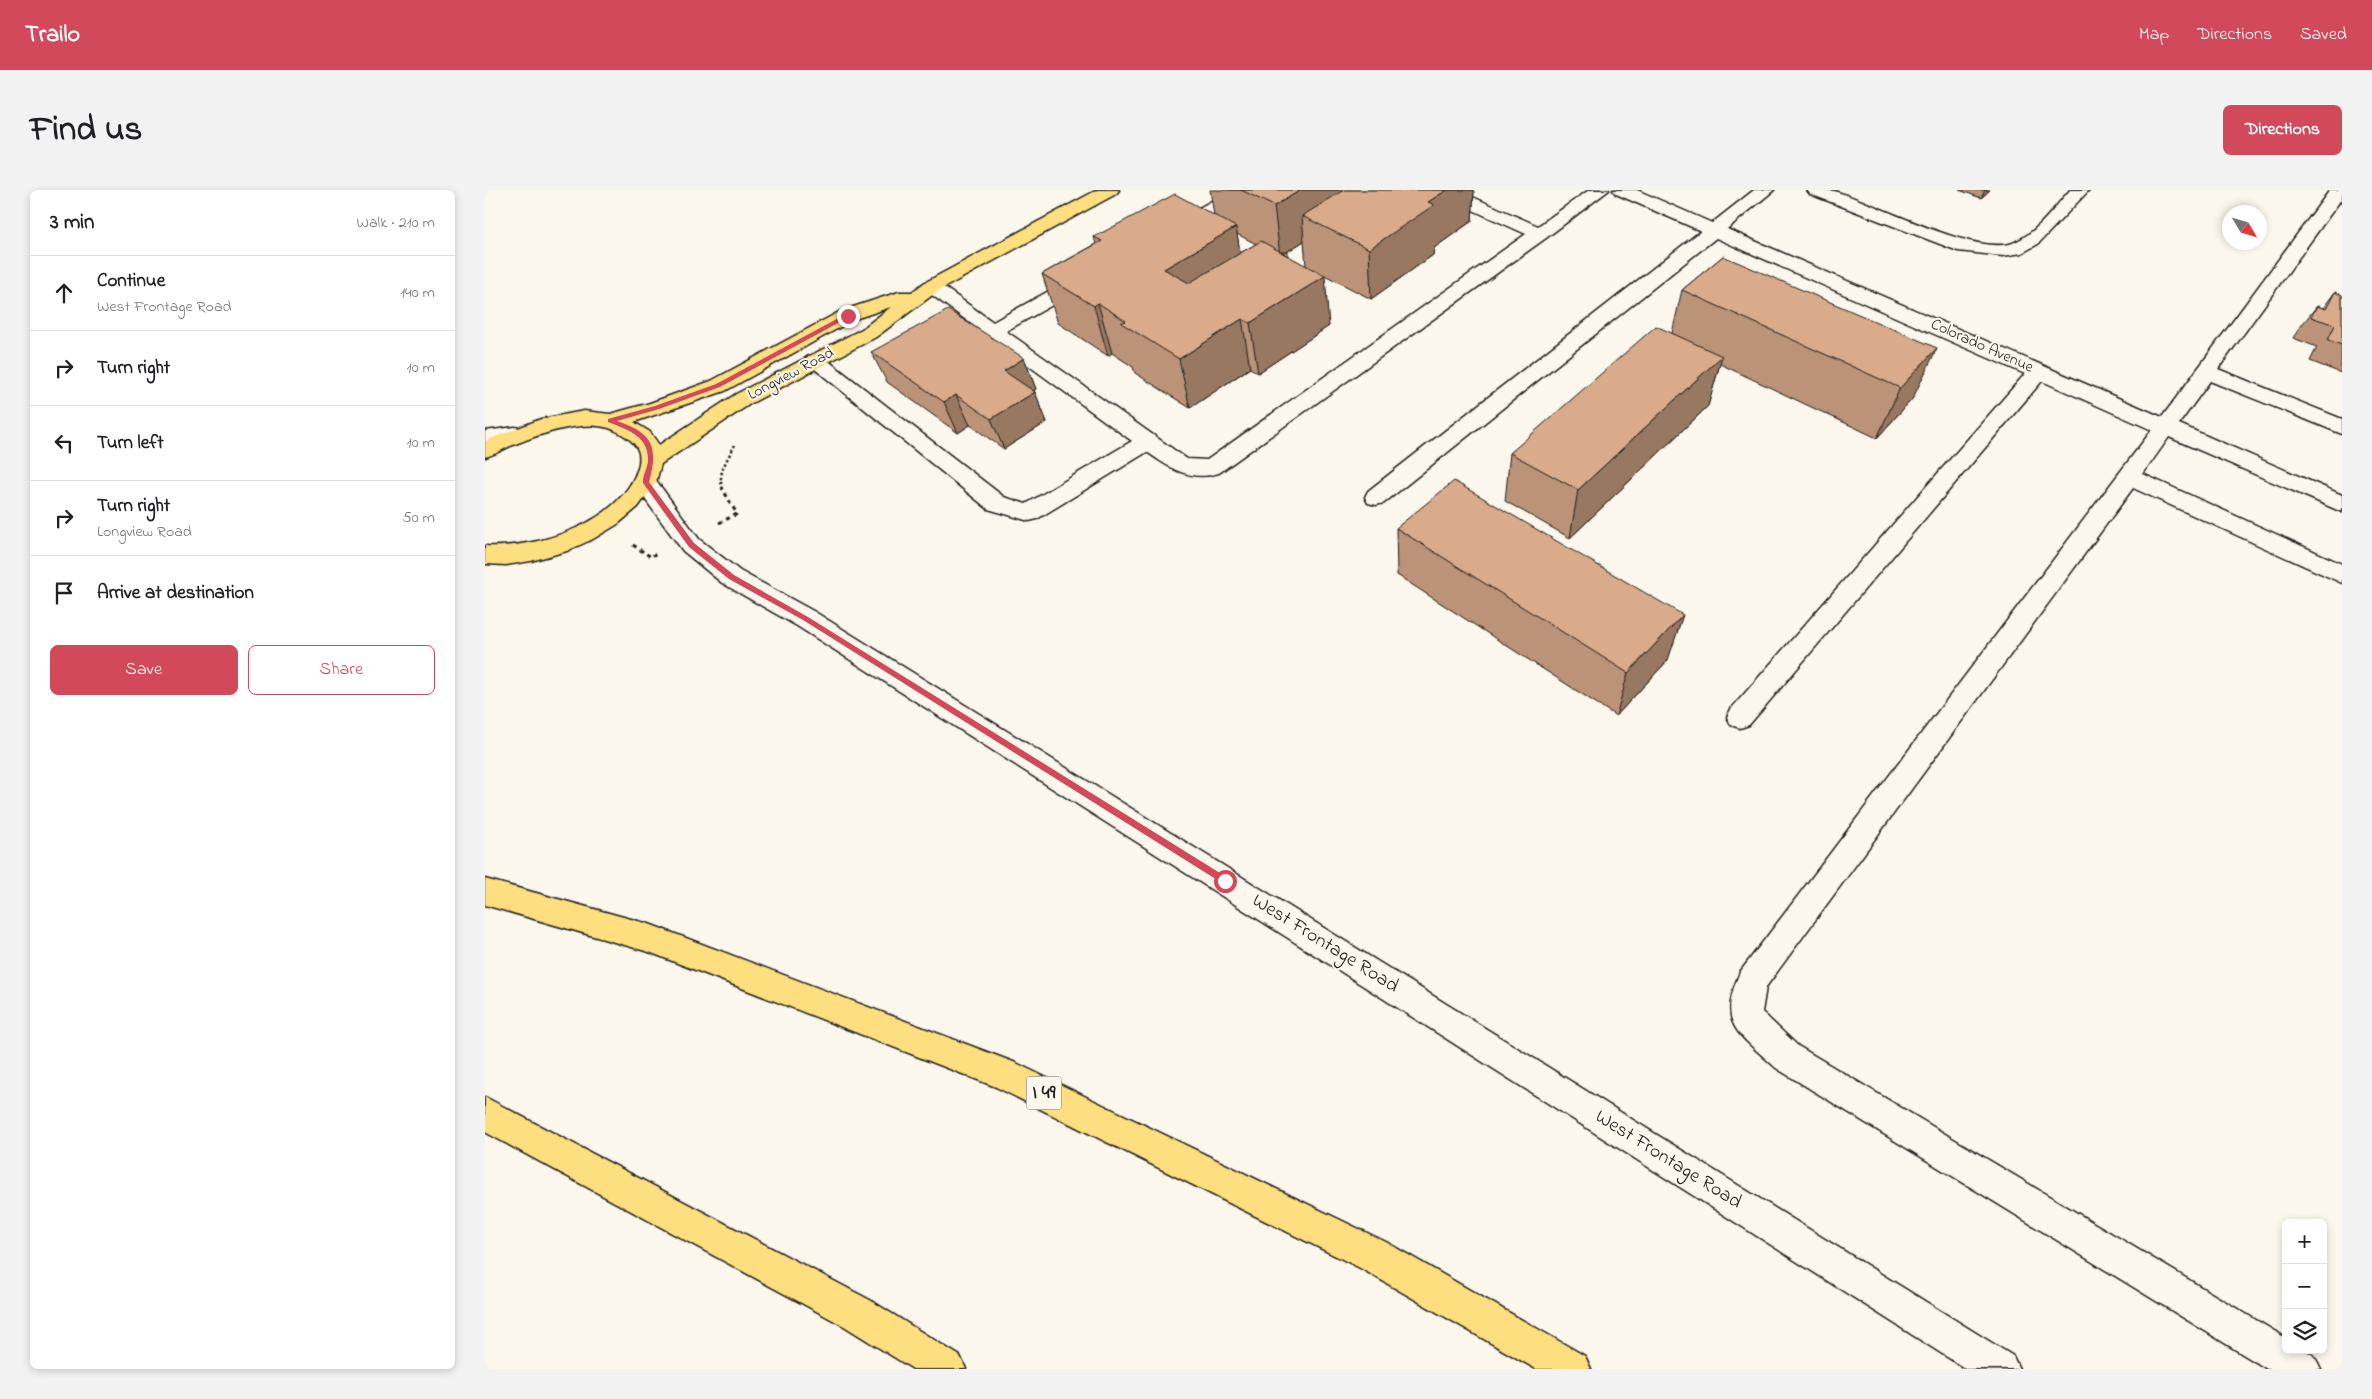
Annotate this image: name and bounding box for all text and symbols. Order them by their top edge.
text: Trailo [25,18,80,53]
text: Map [2139,22,2169,48]
text: Directions [2197,22,2272,48]
text: Saved [2300,22,2347,48]
text: Find us [30,105,142,156]
button: Directions [2223,105,2342,155]
north arrow [2222,205,2267,250]
text: 3 min [50,208,94,238]
text: Walk · 210 m [356,211,435,235]
text: Continue [97,268,165,295]
icon: ahead [50,279,78,307]
text: 140 m [400,281,435,305]
text: West Frontage Road [97,295,232,319]
route end [837,305,860,328]
street label: Colorado Avenue [1927,313,2038,380]
street label: Longview Road [743,341,839,407]
icon: right [50,354,78,382]
text: Turn right [97,355,170,382]
text: 10 m [407,356,435,380]
icon: left [50,429,78,457]
text: Turn left [97,430,164,457]
text: 10 m [407,431,435,455]
text: Turn right [97,493,170,520]
icon: right [50,504,78,532]
text: 50 m [403,506,435,530]
text: Longview Road [97,520,192,544]
icon: arrive [50,579,78,607]
text: Arrive at destination [97,580,254,607]
button: Save [50,645,238,695]
button: Share [248,645,435,695]
route start [1214,870,1237,893]
street label: West Frontage Road [1245,887,1404,1002]
road number: I 49 [1027,1076,1061,1110]
street label: West Frontage Road [1588,1103,1747,1218]
map controls [2282,1219,2327,1354]
button: + [2282,1219,2327,1264]
button: − [2282,1264,2327,1309]
button: layers [2282,1309,2327,1354]

